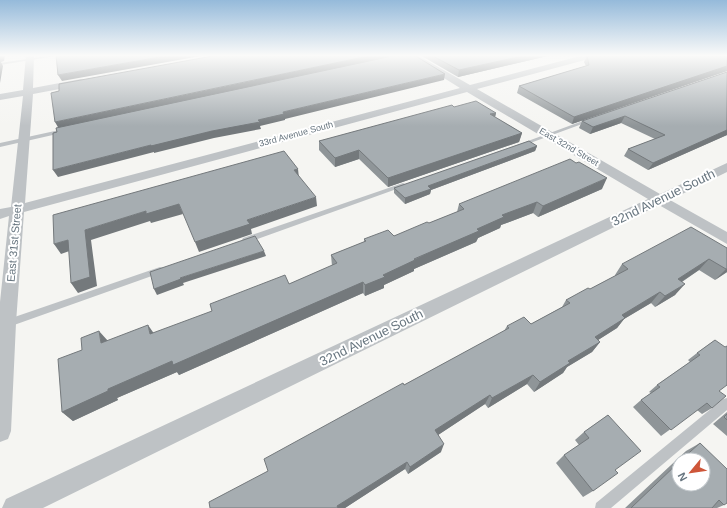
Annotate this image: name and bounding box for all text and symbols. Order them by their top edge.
street label: 33rd Avenue South [258,119,334,149]
street label: East 32nd Street [537,126,601,168]
street label: 32nd Avenue South [609,166,717,229]
street label: East 31st Street [5,203,23,283]
street label: 32nd Avenue South [317,306,425,369]
north arrow [671,452,711,492]
text: N [675,470,689,483]

